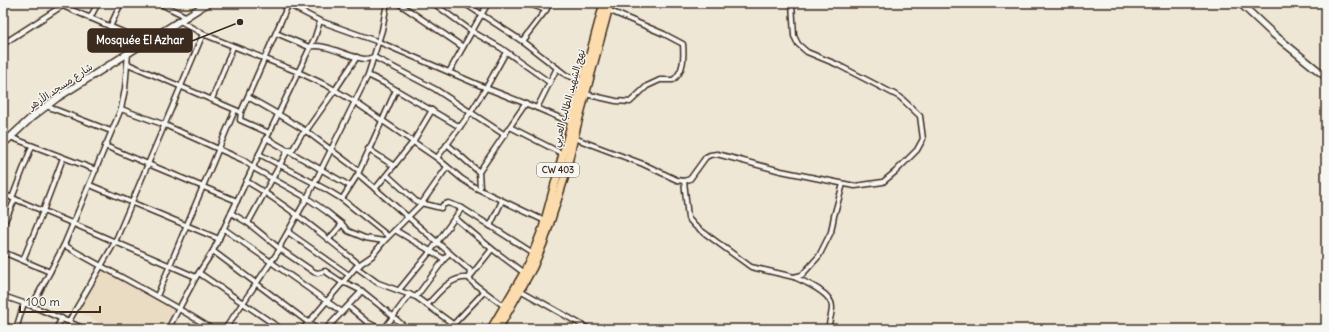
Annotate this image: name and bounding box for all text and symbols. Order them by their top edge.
callout: Mosquée El Azhar [88,29,192,52]
text: Mosquée El Azhar [96,33,184,48]
street label: نهج الشهيد الطالب العربي [549,48,591,149]
street label: شارع مسجد الأزهر [25,60,96,114]
road number: CW 403 [537,163,579,177]
scale bar [20,288,100,314]
text: 100 m [26,294,60,309]

